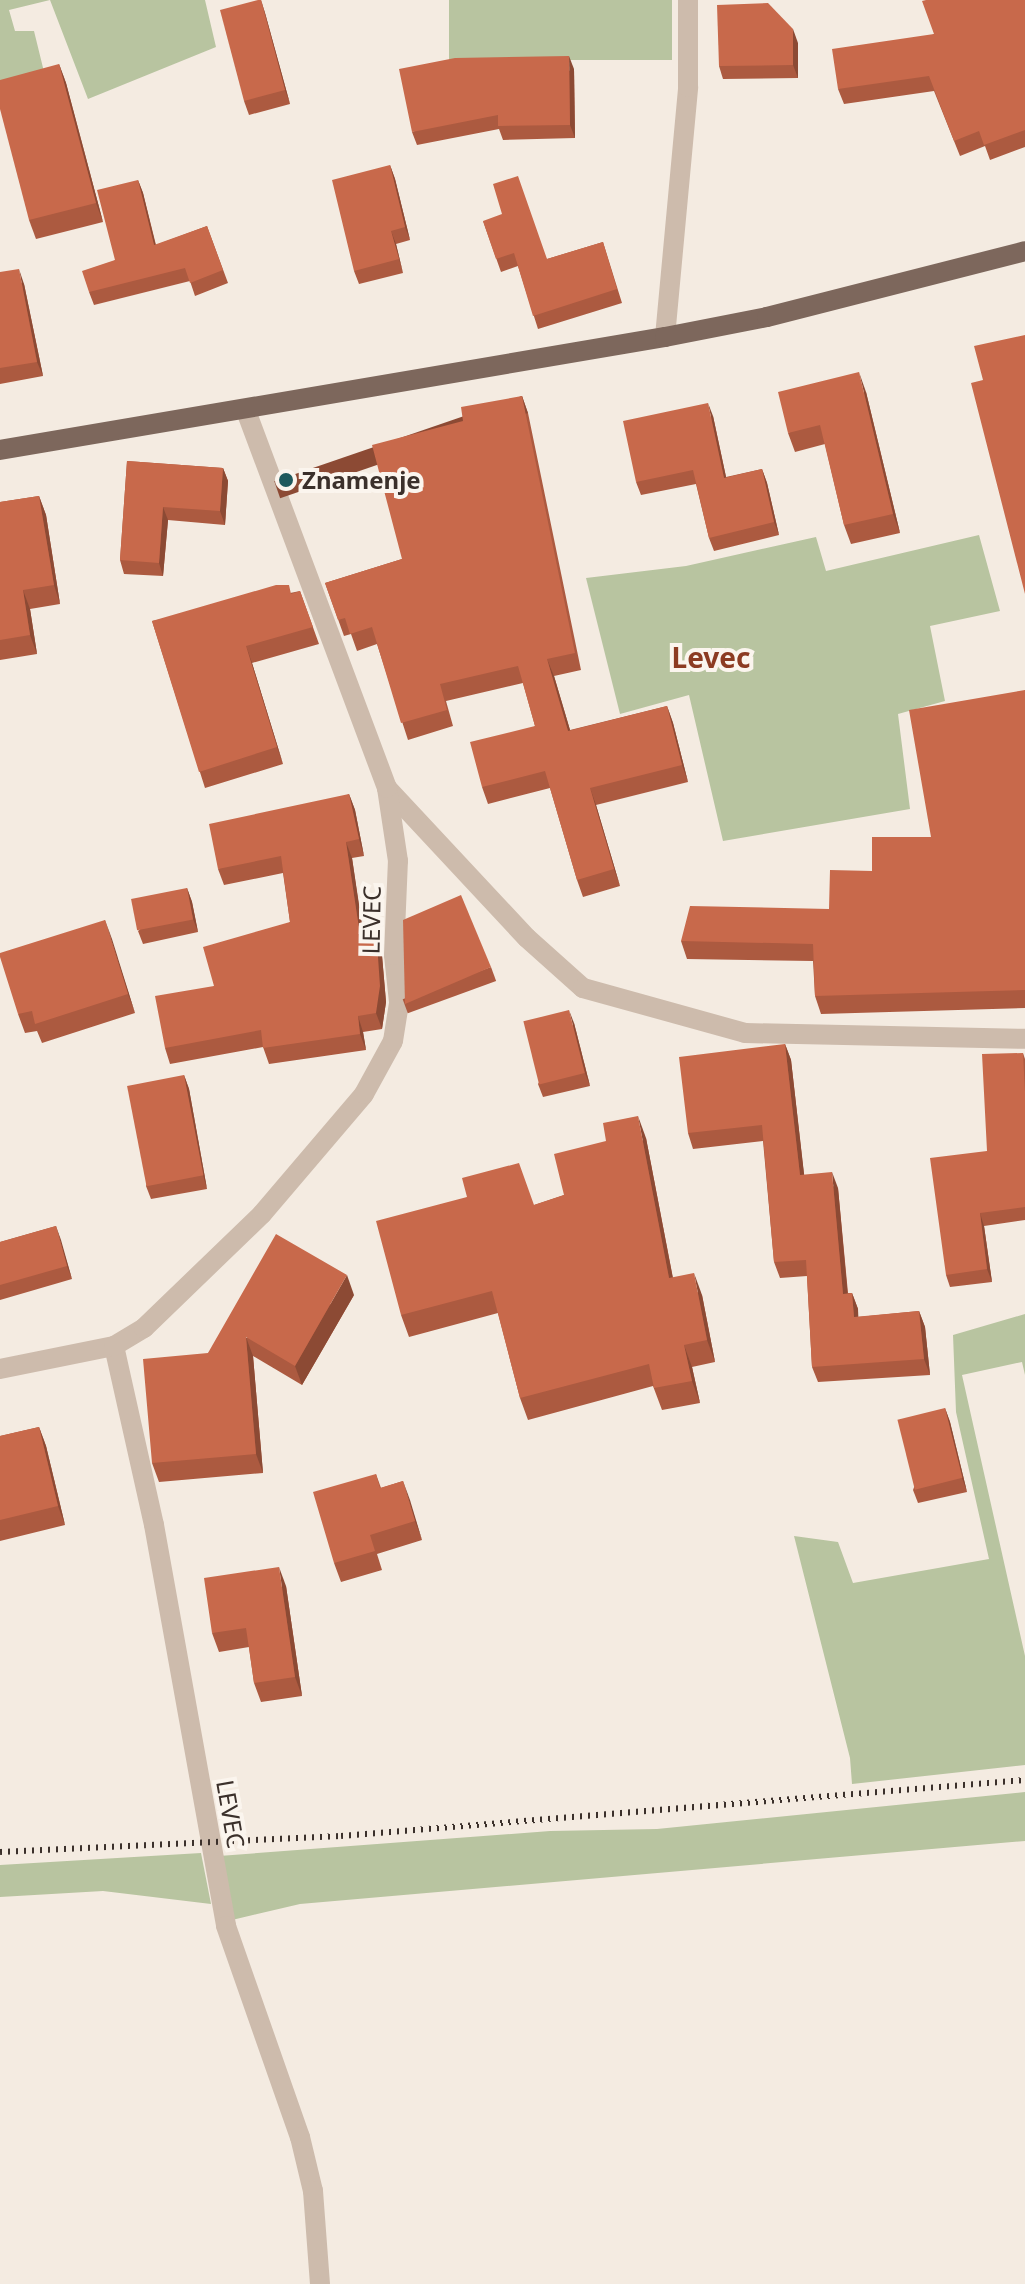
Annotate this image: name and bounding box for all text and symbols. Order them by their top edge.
place label: Znamenje [302,466,421,494]
marker: Znamenje [277,471,295,489]
district label: Levec [672,640,750,674]
street label: LEVEC [356,885,386,955]
street label: LEVEC [211,1778,251,1850]

